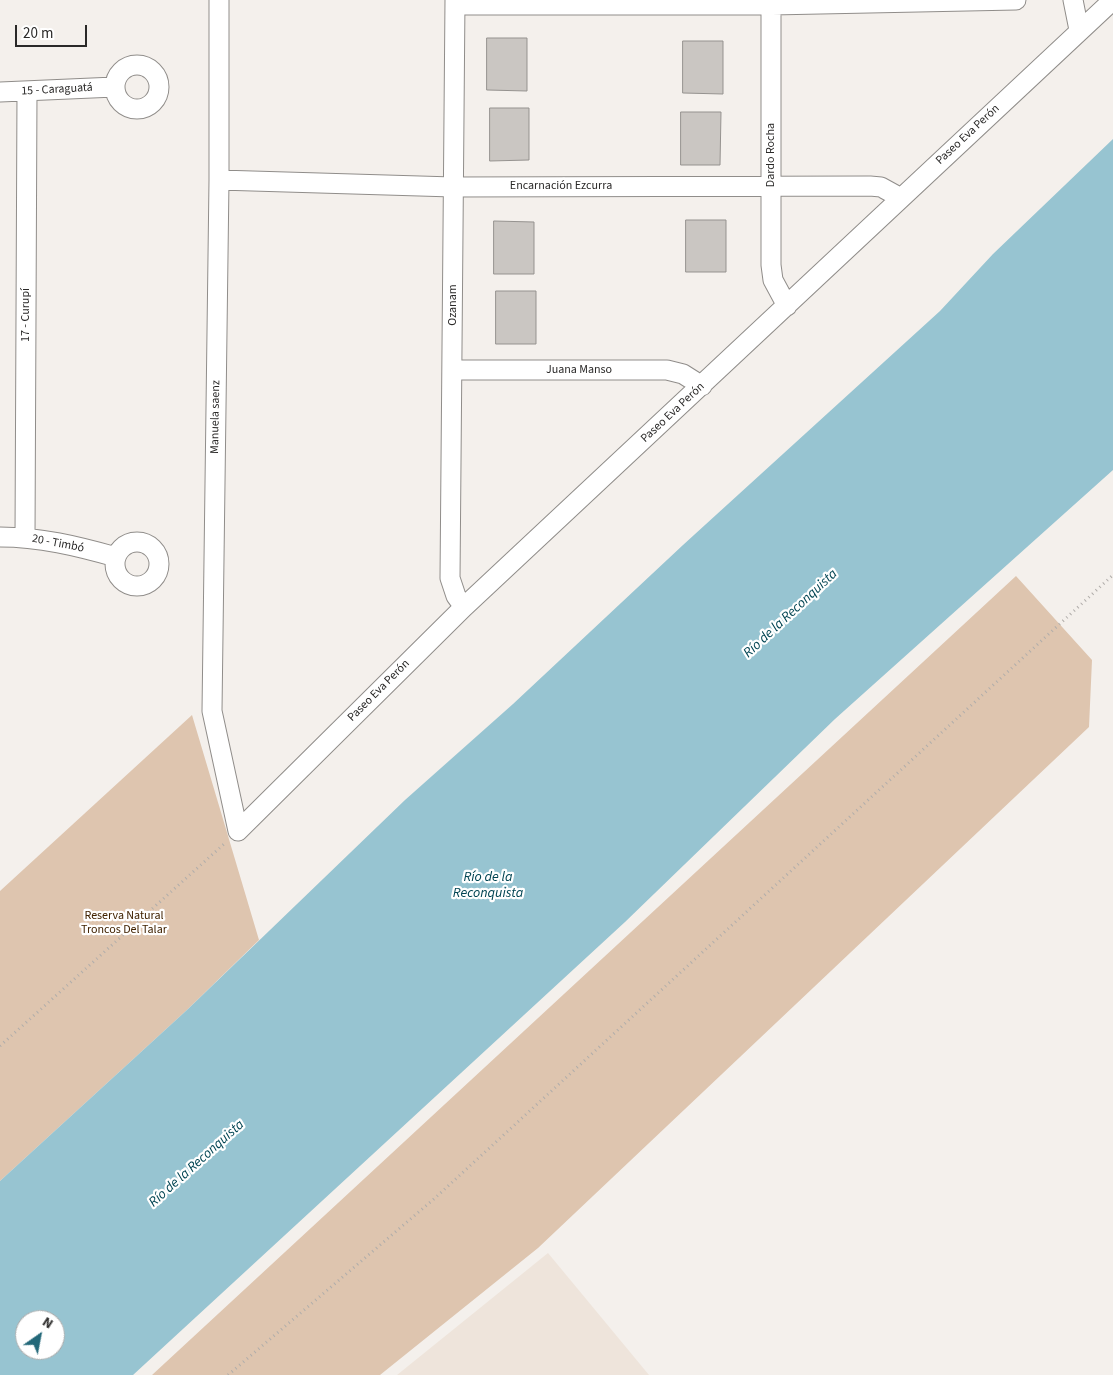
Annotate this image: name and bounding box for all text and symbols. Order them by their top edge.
scale bar [18,15,90,47]
text: 20 m [23,23,53,44]
street label: 15 - Caraguatá [21,81,93,99]
street label: Paseo Eva Perón [933,102,1003,168]
street label: Dardo Rocha [764,123,778,187]
street label: Encarnación Ezcurra [510,179,612,193]
street label: Ozanam [446,284,460,326]
street label: 17 - Curupí [19,288,33,342]
street label: Juana Manso [546,363,612,377]
street label: Manuela saenz [208,380,224,454]
street label: Paseo Eva Perón [638,380,708,446]
street label: 20 - Timbó [31,532,85,556]
water label: Río de la Reconquista [741,566,841,662]
street label: Paseo Eva Perón [345,657,413,725]
water label: Río de la Reconquista [453,870,523,902]
park label: Reserva Natural Troncos Del Talar [81,909,167,937]
water label: Río de la Reconquista [146,1117,248,1211]
north arrow [15,1310,65,1360]
text: N [38,1312,57,1334]

